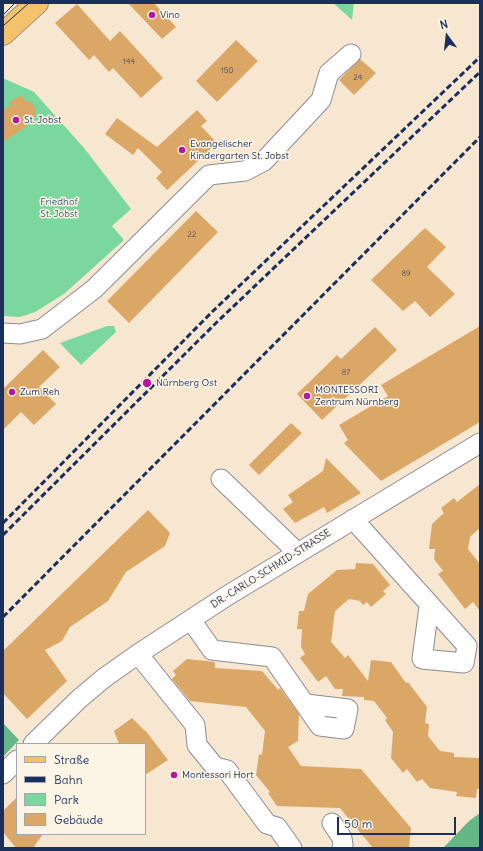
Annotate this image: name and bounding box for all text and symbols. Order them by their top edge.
place label: Vino [160,9,180,21]
marker: Vino [147,10,157,20]
north arrow [427,16,467,56]
text: N [438,17,449,32]
house number: 144 [123,57,135,67]
house number: 150 [220,66,234,76]
house number: 24 [354,73,362,83]
place label: St. Jobst [24,114,61,126]
marker: St. Jobst [11,115,21,125]
place label: Evangelischer Kindergarten St. Jobst [190,138,289,162]
marker: Evangelischer Kindergarten St. Jobst [177,145,187,155]
park label: Friedhof St. Jobst [40,196,78,220]
house number: 22 [188,230,196,240]
house number: 89 [401,269,411,279]
house number: 87 [342,368,350,378]
marker: Nürnberg Ost [141,377,153,389]
place label: Nürnberg Ost [156,377,217,389]
place label: MONTESSORI Zentrum Nürnberg [315,384,399,408]
place label: Zum Reh [20,386,60,398]
marker: Zum Reh [7,387,17,397]
marker: MONTESSORI Zentrum Nürnberg [302,391,312,401]
street label: DR.-CARLO-SCHMID-STRASSE [209,527,333,611]
legend [16,743,146,835]
text: Straße [54,752,89,767]
place label: Montessori Hort [182,769,254,781]
marker: Montessori Hort [169,770,179,780]
text: Bahn [54,772,83,787]
text: Park [54,792,79,807]
scale bar [339,809,458,835]
text: Gebäude [54,812,103,827]
text: 50 m [344,816,372,831]

